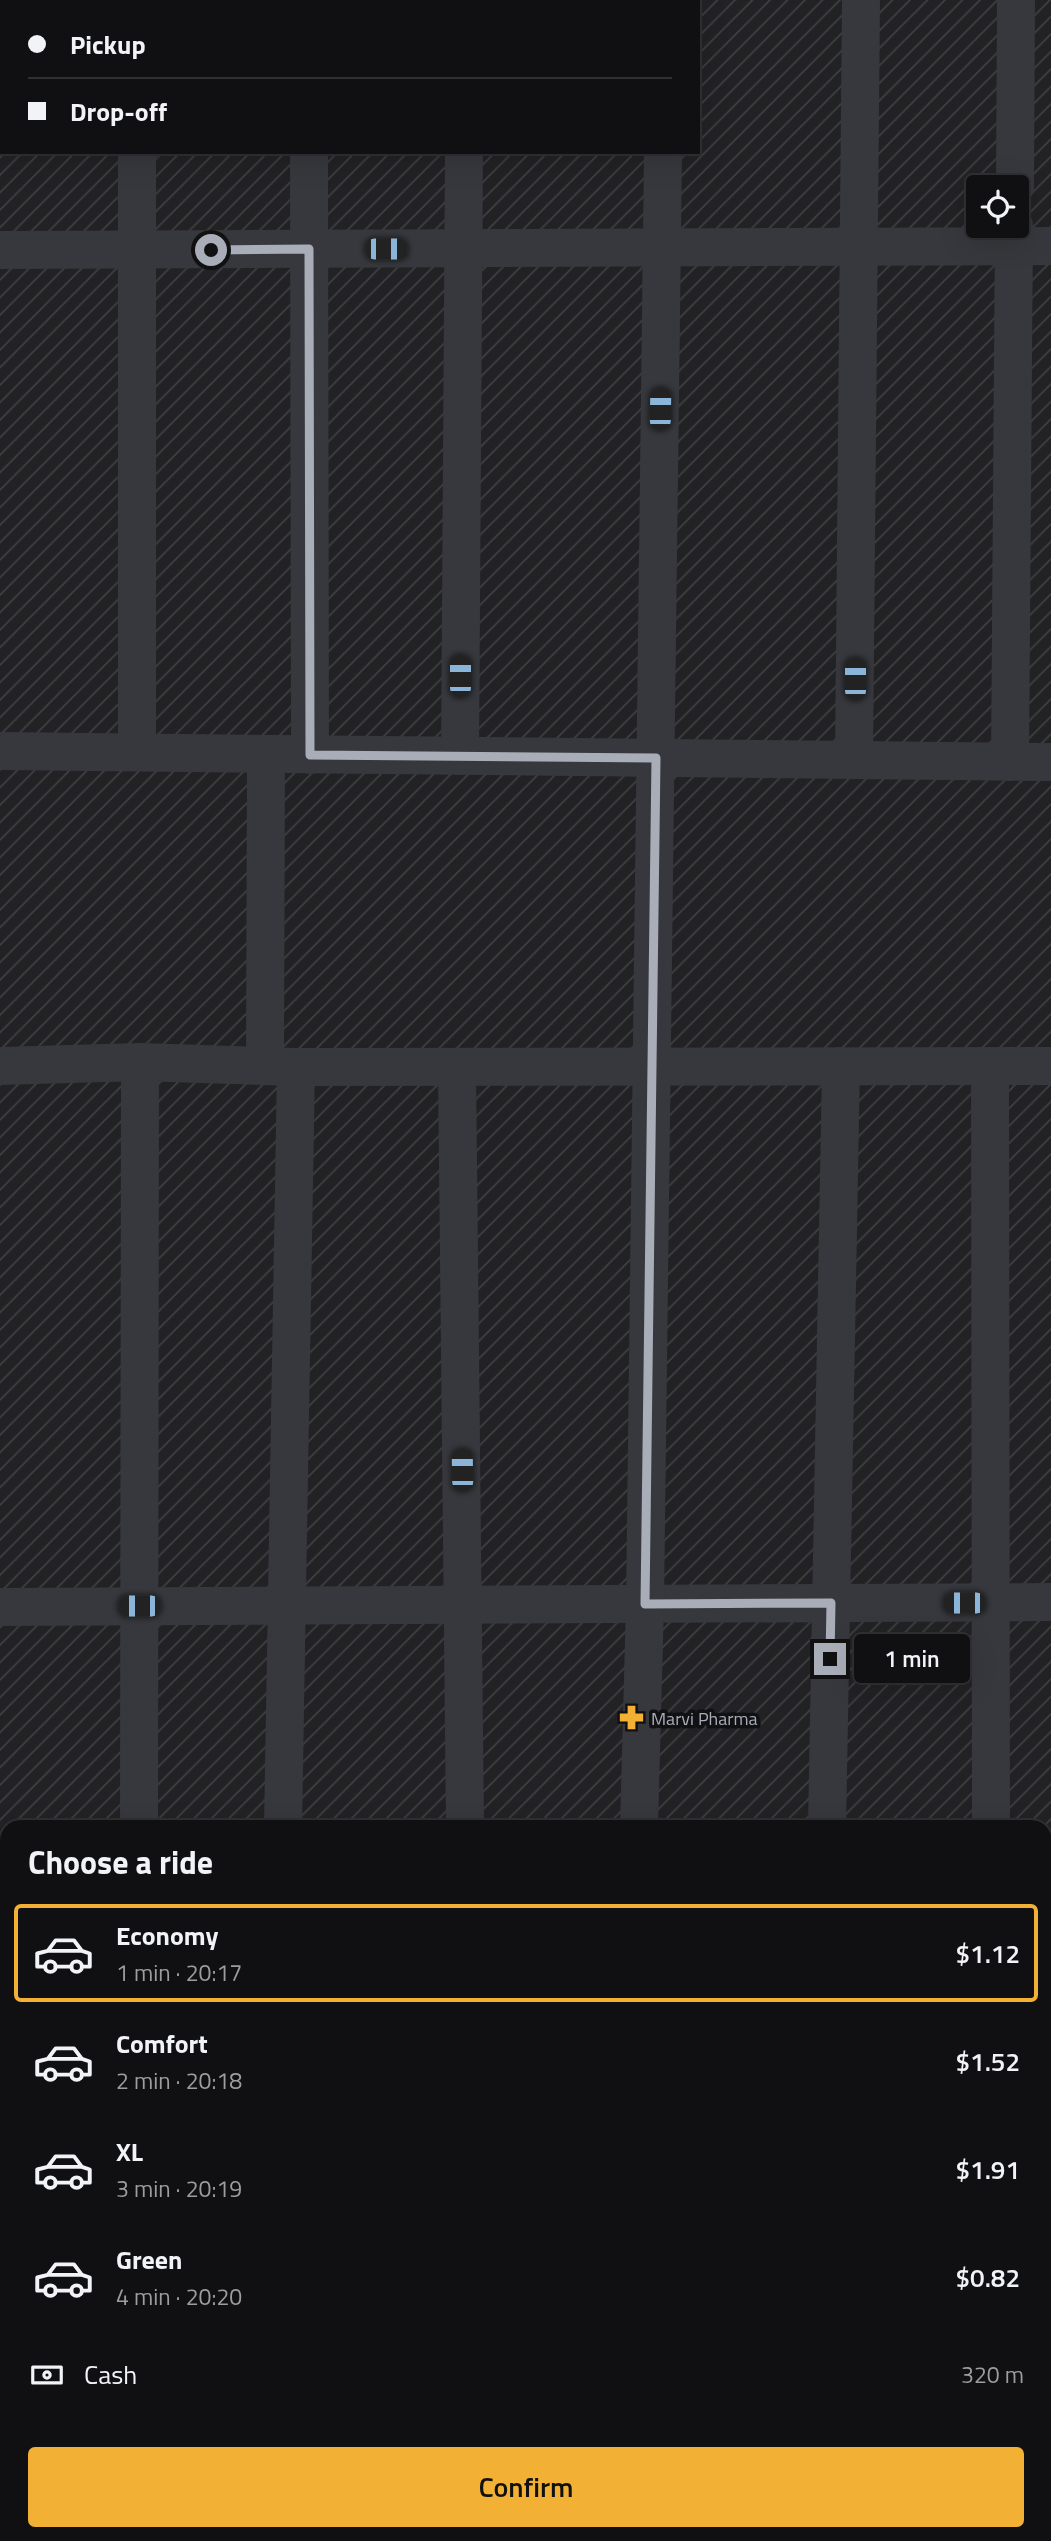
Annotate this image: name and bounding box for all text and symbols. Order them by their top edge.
text: Pickup [70,25,146,64]
text: Drop-off [70,92,167,131]
map controls [966,175,1029,238]
button: locate [966,175,1029,238]
route start [195,234,227,266]
car [366,239,408,260]
car [650,388,671,430]
car [450,655,471,697]
car [845,658,866,700]
car [452,1449,473,1491]
car [944,1593,986,1614]
car [119,1596,161,1617]
callout: 1 min [854,1634,970,1684]
text: 1 min [884,1641,940,1676]
route end [814,1643,846,1675]
pharmacy icon: Marvi Pharma [617,1704,645,1732]
place label: Marvi Pharma [651,1705,758,1732]
text: Choose a ride [28,1838,213,1886]
text: Economy [116,1916,218,1955]
icon: car [32,1922,95,1985]
text: $1.12 [956,1934,1020,1973]
text: 1 min · 20:17 [116,1955,242,1990]
text: Comfort [116,2024,208,2063]
icon: car [32,2030,95,2093]
text: $1.52 [956,2042,1020,2081]
text: 2 min · 20:18 [116,2063,242,2098]
text: XL [116,2132,143,2171]
icon: car [32,2138,95,2201]
text: $1.91 [956,2150,1020,2189]
text: 3 min · 20:19 [116,2171,242,2206]
text: Green [116,2240,182,2279]
icon: car [32,2246,95,2309]
text: $0.82 [956,2258,1020,2297]
text: 4 min · 20:20 [116,2279,242,2314]
text: Cash [84,2355,137,2394]
icon: cash [28,2356,66,2394]
text: 320 m [961,2357,1024,2392]
button: Confirm [28,2447,1024,2527]

